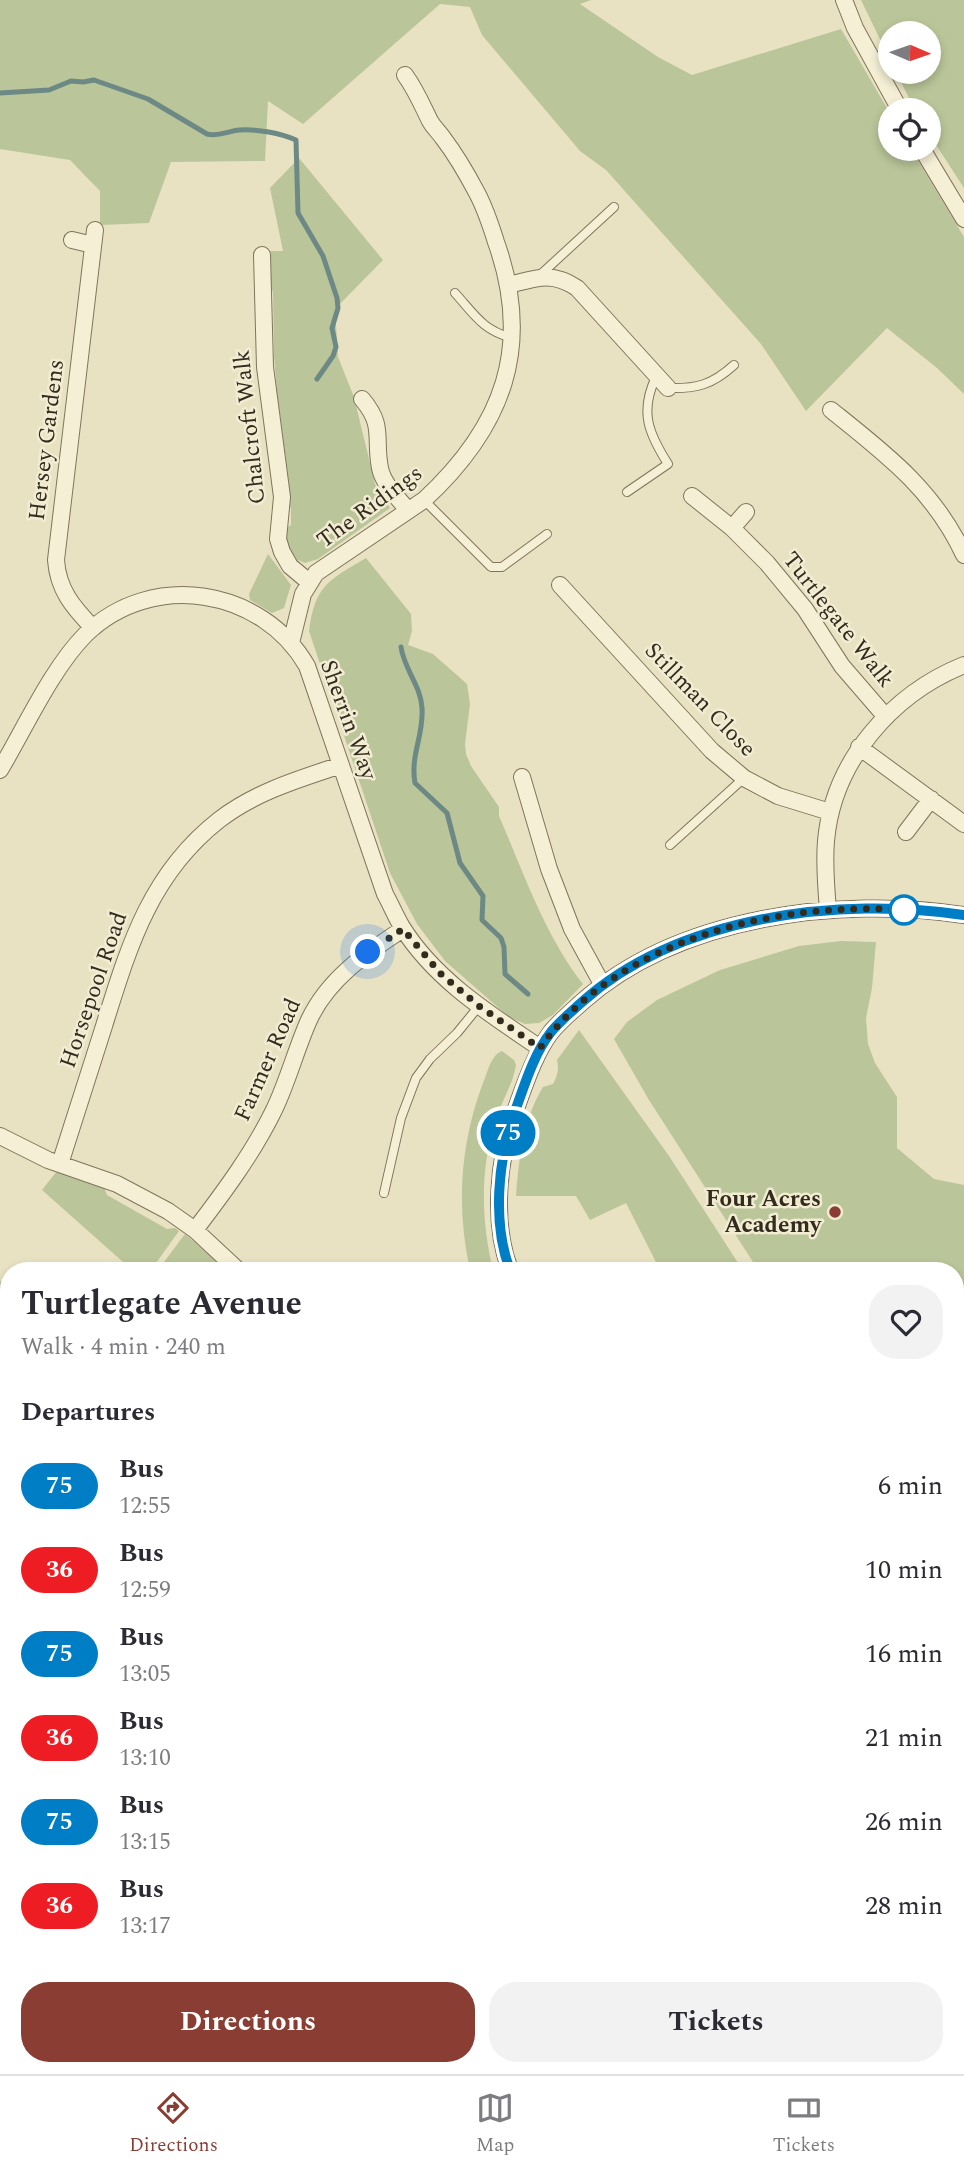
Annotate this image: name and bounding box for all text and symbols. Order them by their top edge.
north arrow [878,21,942,84]
map controls [878,21,941,161]
button: locate [878,98,941,161]
street label: Chalcroft Walk [224,348,276,506]
street label: Hersey Gardens [20,357,74,523]
street label: The Ridings [310,456,430,558]
street label: Turtlegate Walk [773,544,903,696]
street label: Stillman Close [636,634,764,766]
street label: Sherrin Way [310,655,386,786]
unlabelled marker [889,895,919,925]
street label: Horsepool Road [51,907,137,1073]
your location [350,934,385,969]
street label: Farmer Road [225,993,311,1127]
line badge: 75 [476,1110,540,1156]
text: 75 [495,1115,521,1151]
place label: Four Acres Academy [706,1182,822,1243]
marker: Four Acres Academy [827,1204,843,1220]
text: Turtlegate Avenue [21,1279,302,1329]
button: heart [869,1285,943,1359]
text: Walk · 4 min · 240 m [21,1330,226,1365]
text: Departures [21,1392,155,1432]
text: Bus [119,1449,164,1489]
text: 6 min [878,1466,943,1506]
text: 75 [46,1468,73,1504]
text: 12:55 [119,1489,171,1524]
text: Bus [119,1533,164,1573]
text: 10 min [865,1550,943,1590]
text: 36 [46,1552,73,1588]
text: 12:59 [119,1573,171,1608]
text: Bus [119,1617,164,1657]
text: 16 min [865,1634,943,1674]
text: 75 [46,1636,73,1672]
text: 13:05 [119,1657,171,1692]
text: Bus [119,1701,164,1741]
text: 21 min [865,1718,943,1758]
text: 36 [46,1720,73,1756]
text: 13:10 [119,1741,171,1776]
text: Bus [119,1785,164,1825]
text: 26 min [865,1802,943,1842]
text: 75 [46,1804,73,1840]
text: 13:15 [119,1825,171,1860]
text: Bus [119,1869,164,1909]
text: 28 min [865,1886,943,1926]
text: 36 [46,1888,73,1924]
text: 13:17 [119,1909,171,1944]
button: Directions [21,1982,475,2062]
button: Tickets [489,1982,943,2062]
tab: Directions [129,2089,218,2160]
tab: Map [476,2089,514,2160]
tab: Tickets [773,2089,835,2160]

